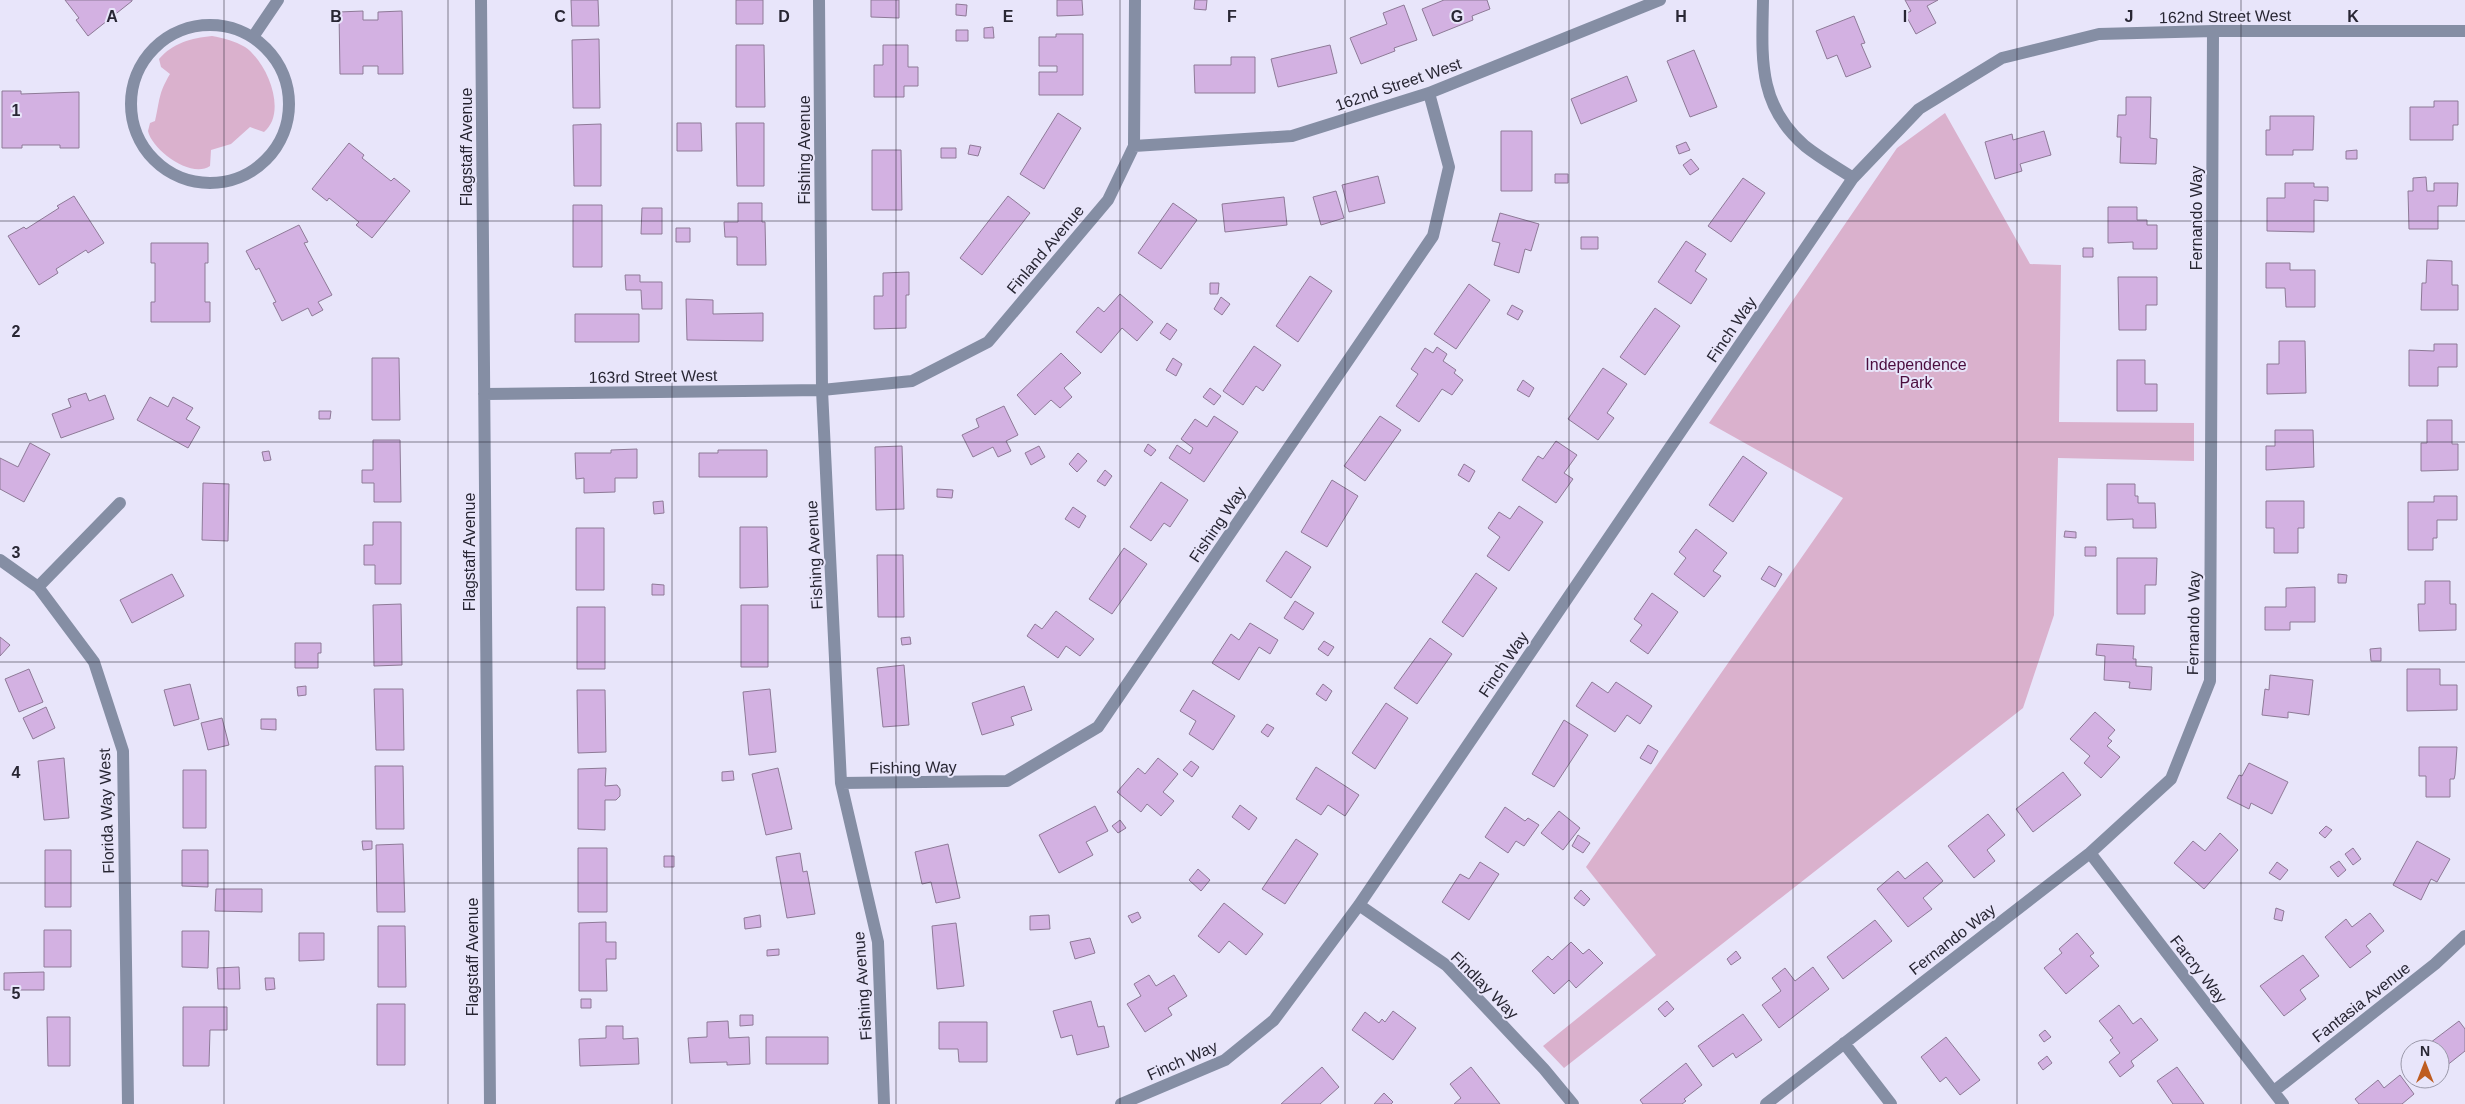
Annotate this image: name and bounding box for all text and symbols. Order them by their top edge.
street label: 162nd Street West [2159,7,2292,26]
text: A [106,8,118,25]
text: B [330,8,342,25]
text: C [554,8,566,25]
text: D [778,8,790,25]
text: E [1003,8,1014,25]
text: F [1227,8,1237,25]
text: G [1451,8,1463,25]
text: H [1675,8,1687,25]
text: I [1903,8,1907,25]
text: J [2125,8,2133,25]
text: K [2347,8,2359,25]
street label: 162nd Street West [1333,55,1464,114]
street label: Flagstaff Avenue [458,88,475,206]
street label: Fishing Avenue [796,95,813,205]
text: 1 [12,102,21,119]
street label: Fernando Way [2188,166,2205,270]
street label: Finland Avenue [1004,202,1087,297]
street label: Finch Way [1703,293,1759,365]
text: 2 [12,323,21,340]
park label: Independence Park [1865,356,1967,391]
street label: 163rd Street West [589,367,718,386]
street label: Fishing Way [1186,483,1249,565]
street label: Flagstaff Avenue [461,493,478,611]
street label: Fishing Avenue [803,500,826,610]
text: 3 [12,544,21,561]
street label: Fernando Way [2184,571,2203,675]
street label: Finch Way [1475,628,1531,700]
street label: Florida Way West [96,747,117,874]
street label: Fishing Way [869,758,957,777]
text: 4 [12,764,21,781]
street label: Flagstaff Avenue [464,898,481,1016]
street label: Fernando Way [1906,901,1999,978]
street label: Fishing Avenue [850,931,875,1041]
street label: Farcry Way [2167,932,2230,1007]
street label: Findlay Way [1448,948,1522,1022]
street label: Fantasia Avenue [2309,959,2413,1046]
text: 5 [12,985,21,1002]
street label: Finch Way [1144,1037,1220,1083]
north arrow [2400,1039,2450,1089]
text: N [2420,1043,2430,1059]

